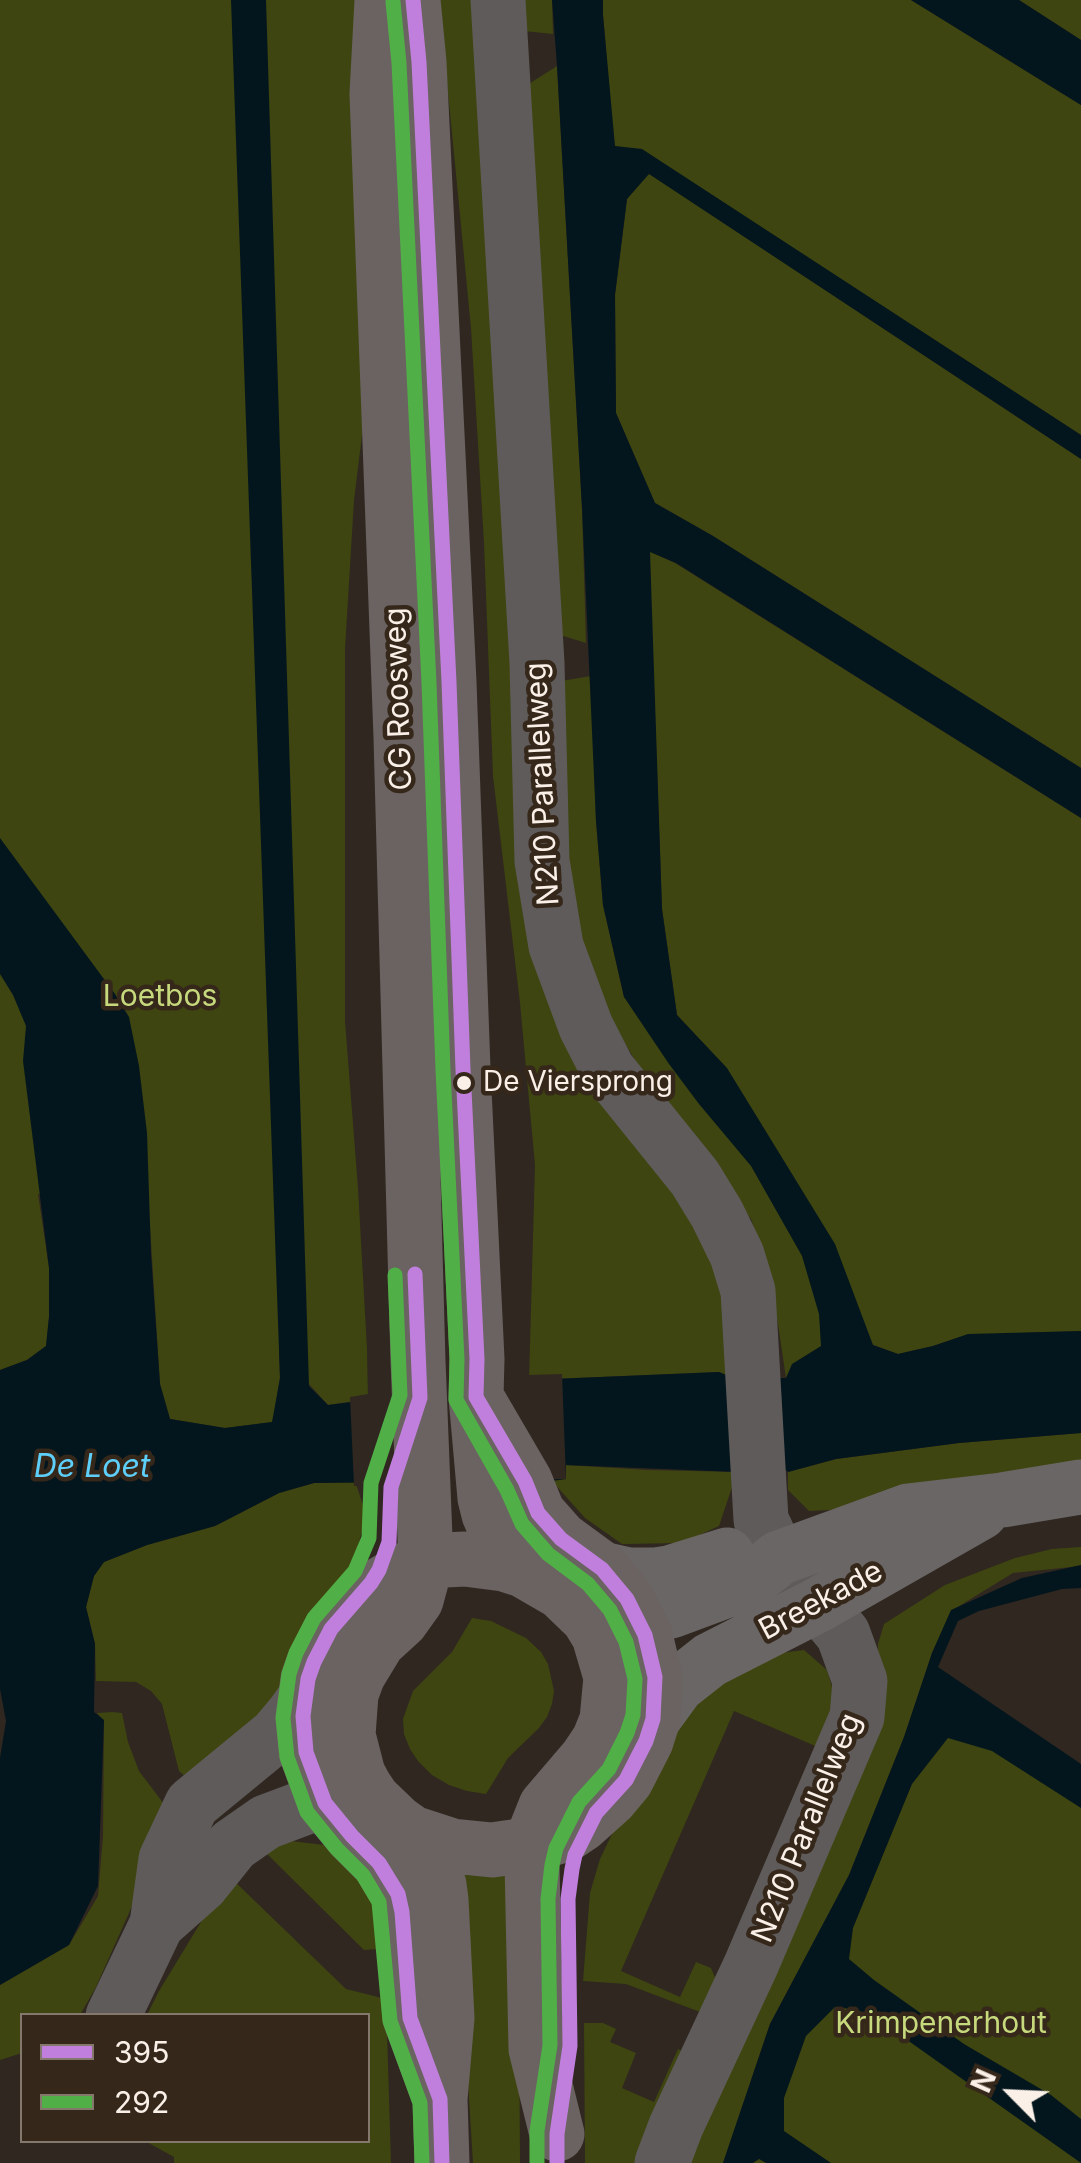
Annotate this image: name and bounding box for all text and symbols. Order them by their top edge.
street label: CG Roosweg [378,607,420,791]
street label: N210 Parallelweg [519,661,567,907]
park label: Loetbos [103,979,217,1015]
place label: De Viersprong [483,1066,673,1100]
marker: De Viersprong [454,1073,474,1093]
water label: De Loet [34,1448,150,1486]
street label: Breekade [753,1554,889,1648]
street label: N210 Parallelweg [745,1708,869,1948]
park label: Krimpenerhout [835,2006,1047,2042]
legend [20,2013,370,2143]
text: 395 [114,2034,169,2070]
north arrow [961,2043,1061,2143]
text: N [964,2064,1003,2097]
text: 292 [114,2084,169,2120]

